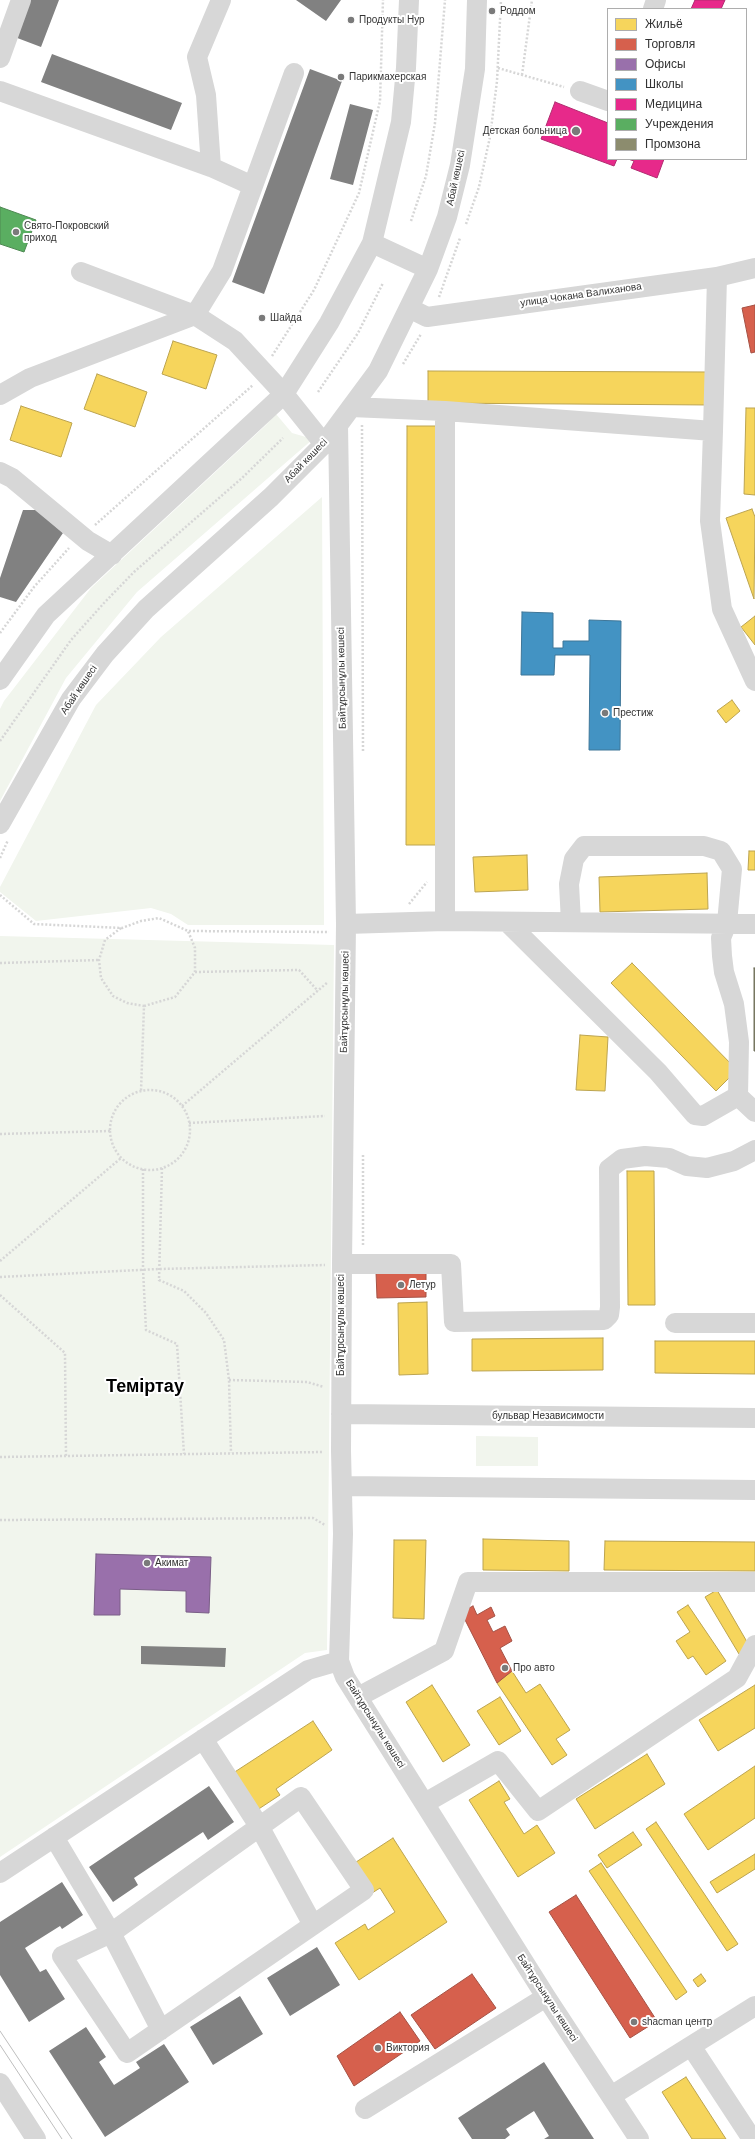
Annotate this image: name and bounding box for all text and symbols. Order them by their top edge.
place label: Роддом [500,5,536,17]
marker: Роддом [487,6,497,16]
legend [607,8,747,160]
place label: Продукты Нур [359,14,425,26]
marker: Продукты Нур [346,15,356,25]
text: Жильё [645,17,683,31]
text: Торговля [645,37,695,51]
text: Офисы [645,57,686,71]
place label: Парикмахерская [349,71,426,83]
marker: Парикмахерская [336,72,346,82]
text: Школы [645,77,683,91]
text: Медицина [645,97,702,111]
text: Учреждения [645,117,714,131]
place label: Детская больница [483,125,567,137]
marker: Детская больница [570,125,582,137]
text: Промзона [645,137,700,151]
street label: Абай көшесі [444,149,468,207]
place label: Свято-Покровский приход [24,220,109,244]
marker: Свято-Покровский приход [11,227,21,237]
street label: улица Чокана Валиханова [520,281,642,309]
place label: Шайда [270,312,302,324]
marker: Шайда [257,313,267,323]
street label: Абай көшесі [282,436,330,486]
street label: Байтұрсынұлы көшесі [335,627,349,729]
street label: Абай көшесі [58,663,100,717]
place label: Престиж [613,707,653,719]
marker: Престиж [600,708,610,718]
street label: Байтұрсынұлы көшесі [338,951,352,1053]
street label: Байтұрсынұлы көшесі [335,1274,347,1376]
place label: Летур [409,1279,436,1291]
marker: Летур [396,1280,406,1290]
district label: Теміртау [106,1376,184,1398]
street label: бульвар Независимости [492,1410,604,1422]
place label: Акимат [155,1557,188,1569]
marker: Акимат [142,1558,152,1568]
place label: Про авто [513,1662,555,1674]
marker: Про авто [500,1663,510,1673]
street label: Байтұрсынұлы көшесі [343,1678,407,1770]
street label: Байтұрсынұлы көшесі [514,1952,580,2044]
place label: shacman центр [642,2016,712,2028]
marker: shacman центр [629,2017,639,2027]
place label: Виктория [386,2042,429,2054]
marker: Виктория [373,2043,383,2053]

